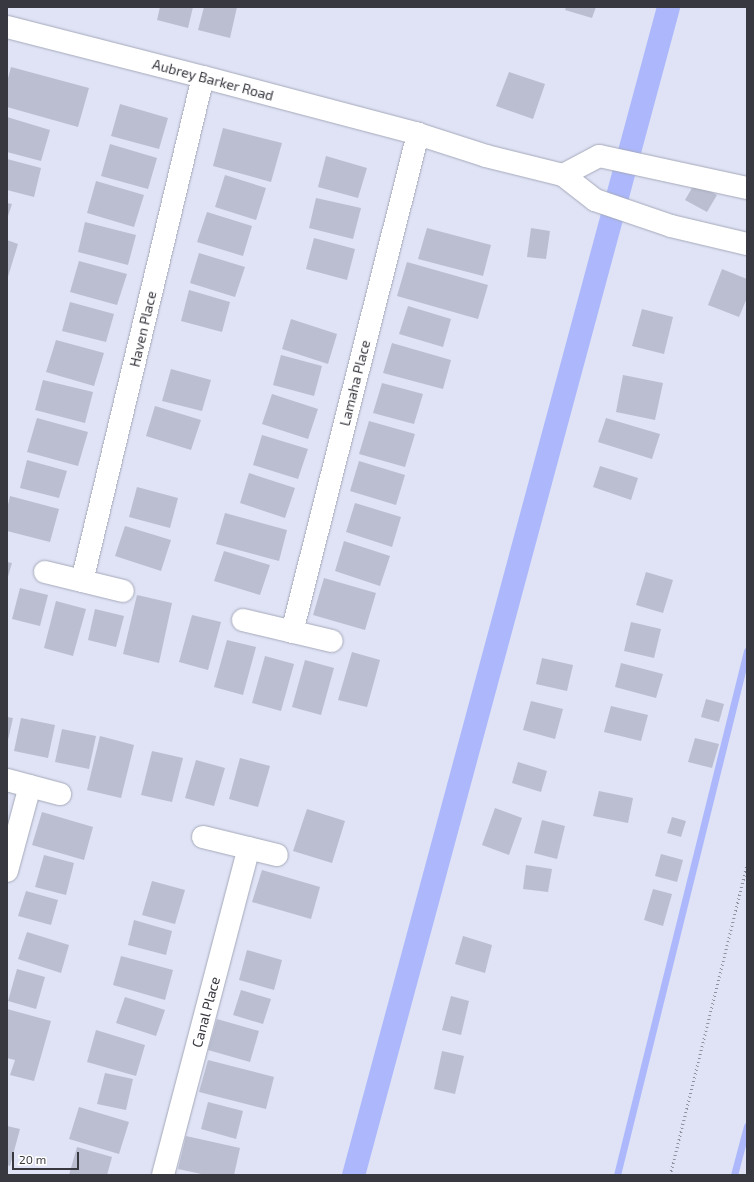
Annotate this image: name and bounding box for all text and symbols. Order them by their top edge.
street label: Aubrey Barker Road [150,56,276,104]
street label: Haven Place [126,289,160,369]
street label: Lamaha Place [336,338,374,428]
street label: Canal Place [188,975,224,1049]
scale bar [14,1144,81,1170]
text: 20 m [19,1152,46,1166]

